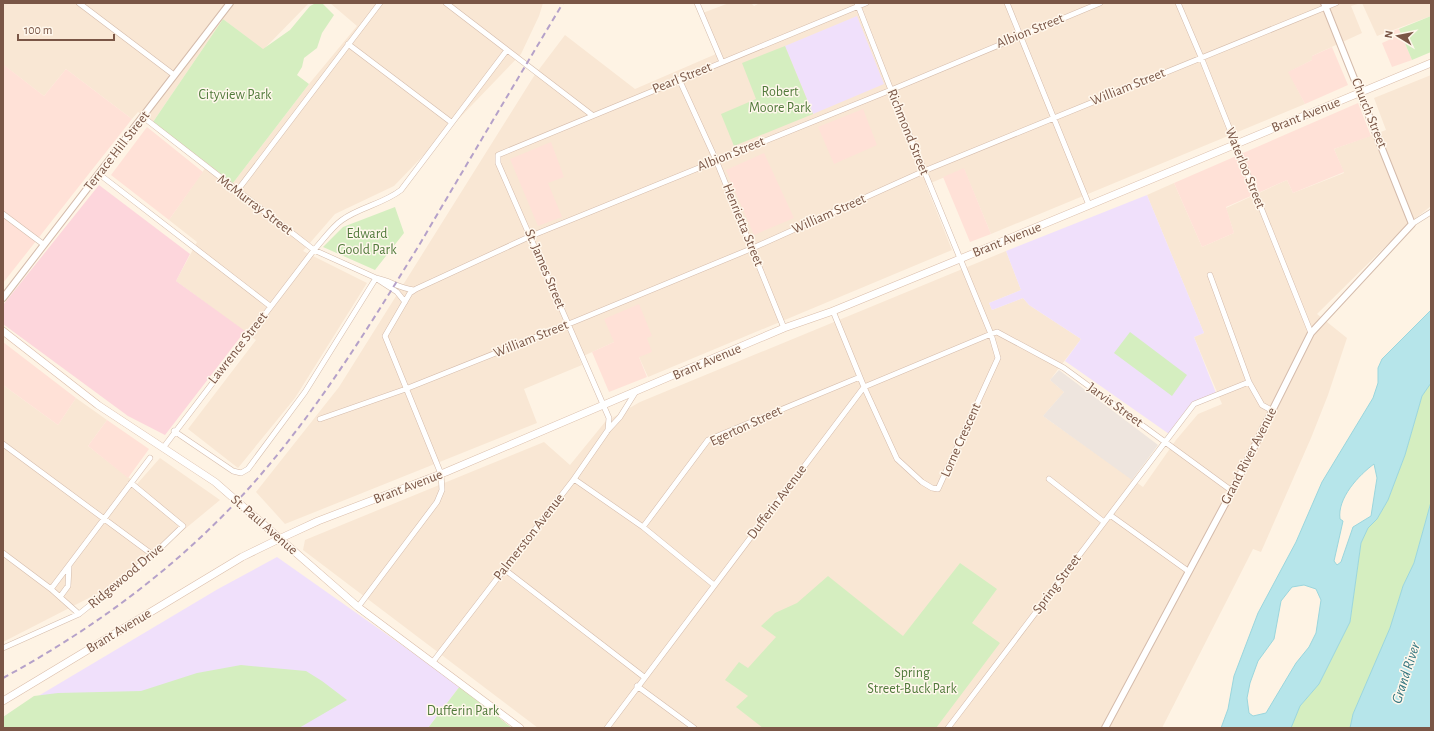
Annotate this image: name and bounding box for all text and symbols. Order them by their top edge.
street label: Albion Street [994,11,1066,51]
scale bar [18,16,114,42]
north arrow [1378,16,1418,56]
text: 100 m [24,24,52,36]
text: N [1383,30,1395,39]
street label: Pearl Street [650,60,714,96]
street label: William Street [1089,66,1168,108]
street label: Church Street [1349,76,1390,150]
park label: Robert Moore Park [749,85,812,115]
street label: Richmond Street [884,87,932,177]
park label: Cityview Park [199,88,272,102]
street label: Brant Avenue [1270,95,1342,135]
street label: Terrace Hill Street [82,108,153,194]
street label: Waterloo Street [1222,126,1268,211]
street label: Albion Street [695,134,767,174]
street label: McMurray Street [215,172,296,238]
street label: Henrietta Street [720,182,766,269]
street label: William Street [790,191,868,236]
street label: Brant Avenue [971,220,1043,260]
park label: Edward Goold Park [337,227,397,257]
street label: St. James Street [522,227,568,311]
street label: Lawrence Street [206,309,271,387]
street label: William Street [492,318,571,360]
street label: Brant Avenue [671,341,743,383]
street label: Jarvis Street [1085,380,1146,430]
street label: Lorne Crescent [938,400,984,479]
street label: Egerton Street [708,403,785,449]
street label: Grand River Avenue [1219,405,1279,507]
street label: Dufferin Avenue [745,462,809,542]
street label: Brant Avenue [371,467,445,507]
street label: Palmerston Avenue [491,491,567,583]
street label: St. Paul Avenue [228,492,300,558]
street label: Ridgewood Drive [86,541,166,611]
street label: Spring Street [1030,551,1084,616]
street label: Brant Avenue [84,606,154,656]
water label: Grand River [1389,640,1423,705]
park label: Spring Street-Buck Park [867,666,957,696]
park label: Dufferin Park [427,704,500,718]

